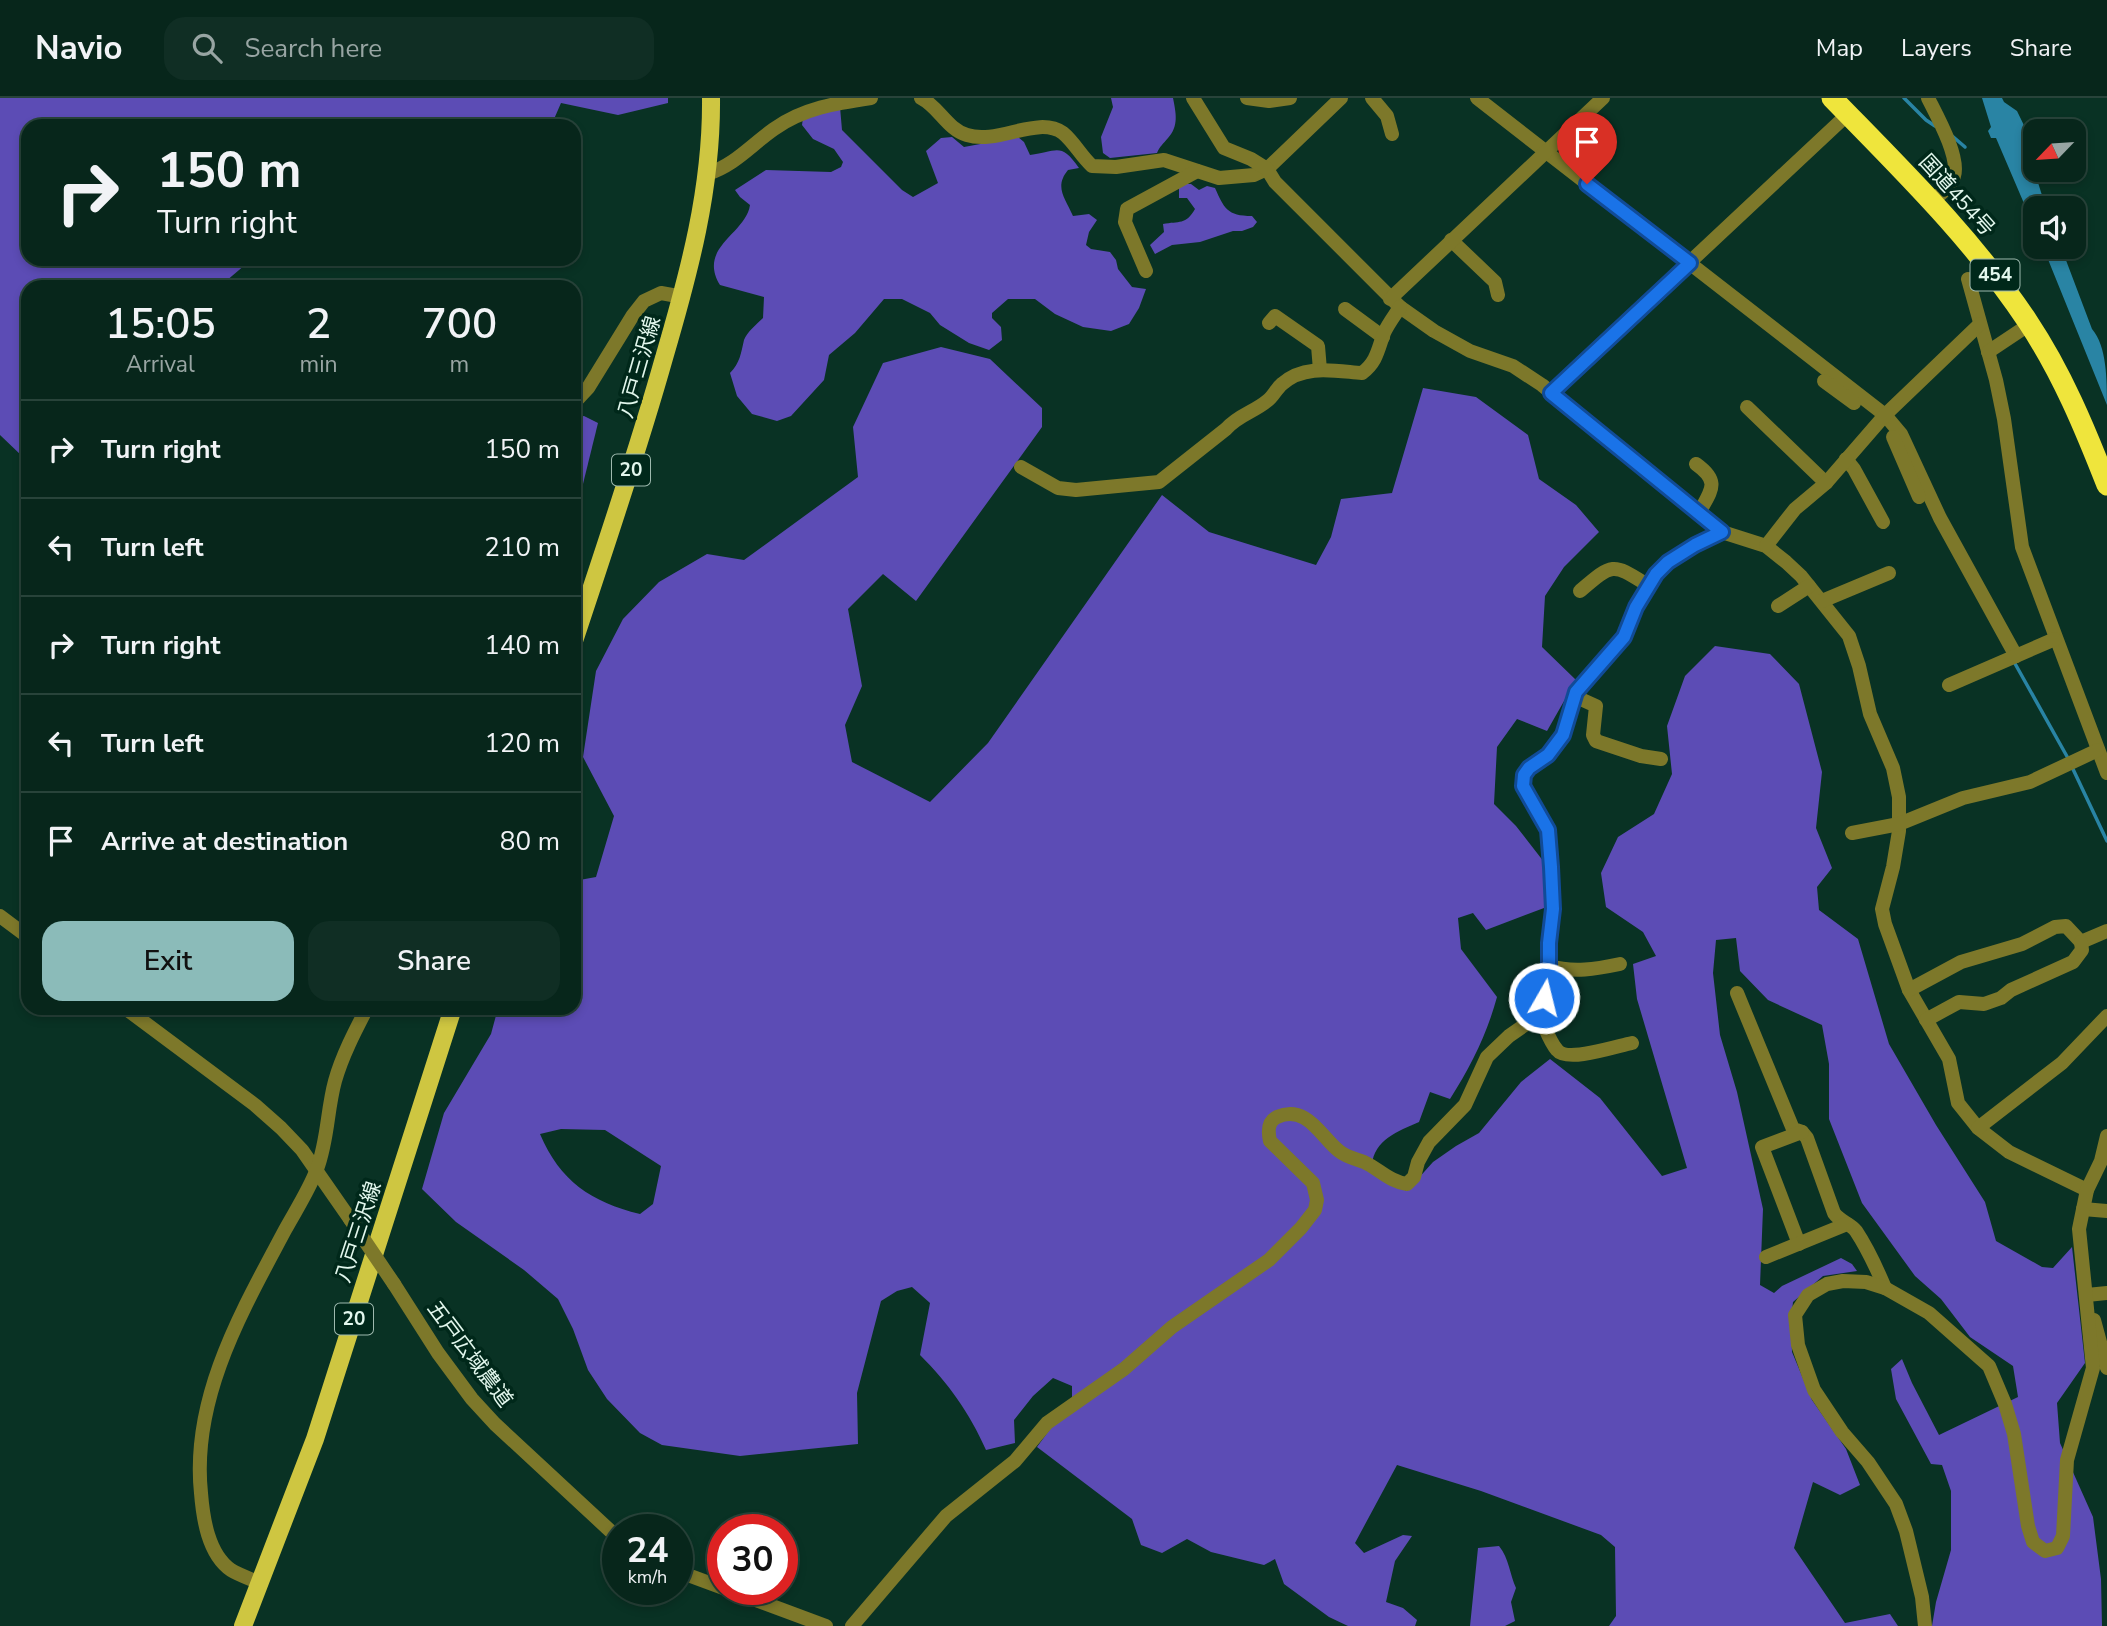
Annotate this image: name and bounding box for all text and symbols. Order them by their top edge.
search box [164,17,654,80]
text: Navio [35,26,122,71]
icon: search [188,29,226,67]
text: Search here [244,31,382,66]
text: Map [1816,32,1863,64]
text: Layers [1901,32,1972,64]
text: Share [2010,32,2072,64]
pin [1557,112,1617,184]
north arrow [2023,119,2086,182]
map controls [2023,119,2086,259]
icon: arrive [1568,123,1606,161]
text: 150 m [157,137,301,204]
icon: right [42,147,133,238]
street label: 国道454号 [1913,148,2001,242]
button: sound [2023,196,2086,259]
text: Turn right [157,201,297,244]
road number: 454 [1970,260,2020,290]
text: 15:05 [105,296,216,353]
text: 2 [306,296,331,353]
text: 700 [421,296,497,353]
street label: 八戸三沢線 [611,313,667,421]
text: Arrival [126,349,195,380]
text: min [300,349,338,380]
text: m [449,349,469,380]
icon: right [42,430,80,468]
text: Turn right [101,432,220,467]
text: 150 m [484,432,560,467]
road number: 20 [612,454,650,486]
icon: left [42,528,80,566]
text: Turn left [101,530,204,565]
text: 210 m [484,530,560,565]
icon: right [42,626,80,664]
text: Turn right [101,628,220,663]
text: 140 m [484,628,560,663]
icon: left [42,724,80,762]
text: Turn left [101,726,204,761]
text: 120 m [484,726,560,761]
icon: arrive [42,822,80,860]
text: Arrive at destination [101,824,348,859]
text: 80 m [500,824,560,859]
button: Exit [42,921,294,1001]
button: Share [308,921,560,1001]
position arrow [1507,961,1581,1035]
street label: 八戸三沢線 [328,1178,388,1286]
street label: 五戸広域農道 [421,1295,519,1413]
road number: 20 [335,1303,373,1334]
speed limit sign: 30 [707,1514,798,1605]
text: 24 [626,1527,669,1574]
text: km/h [628,1565,667,1589]

